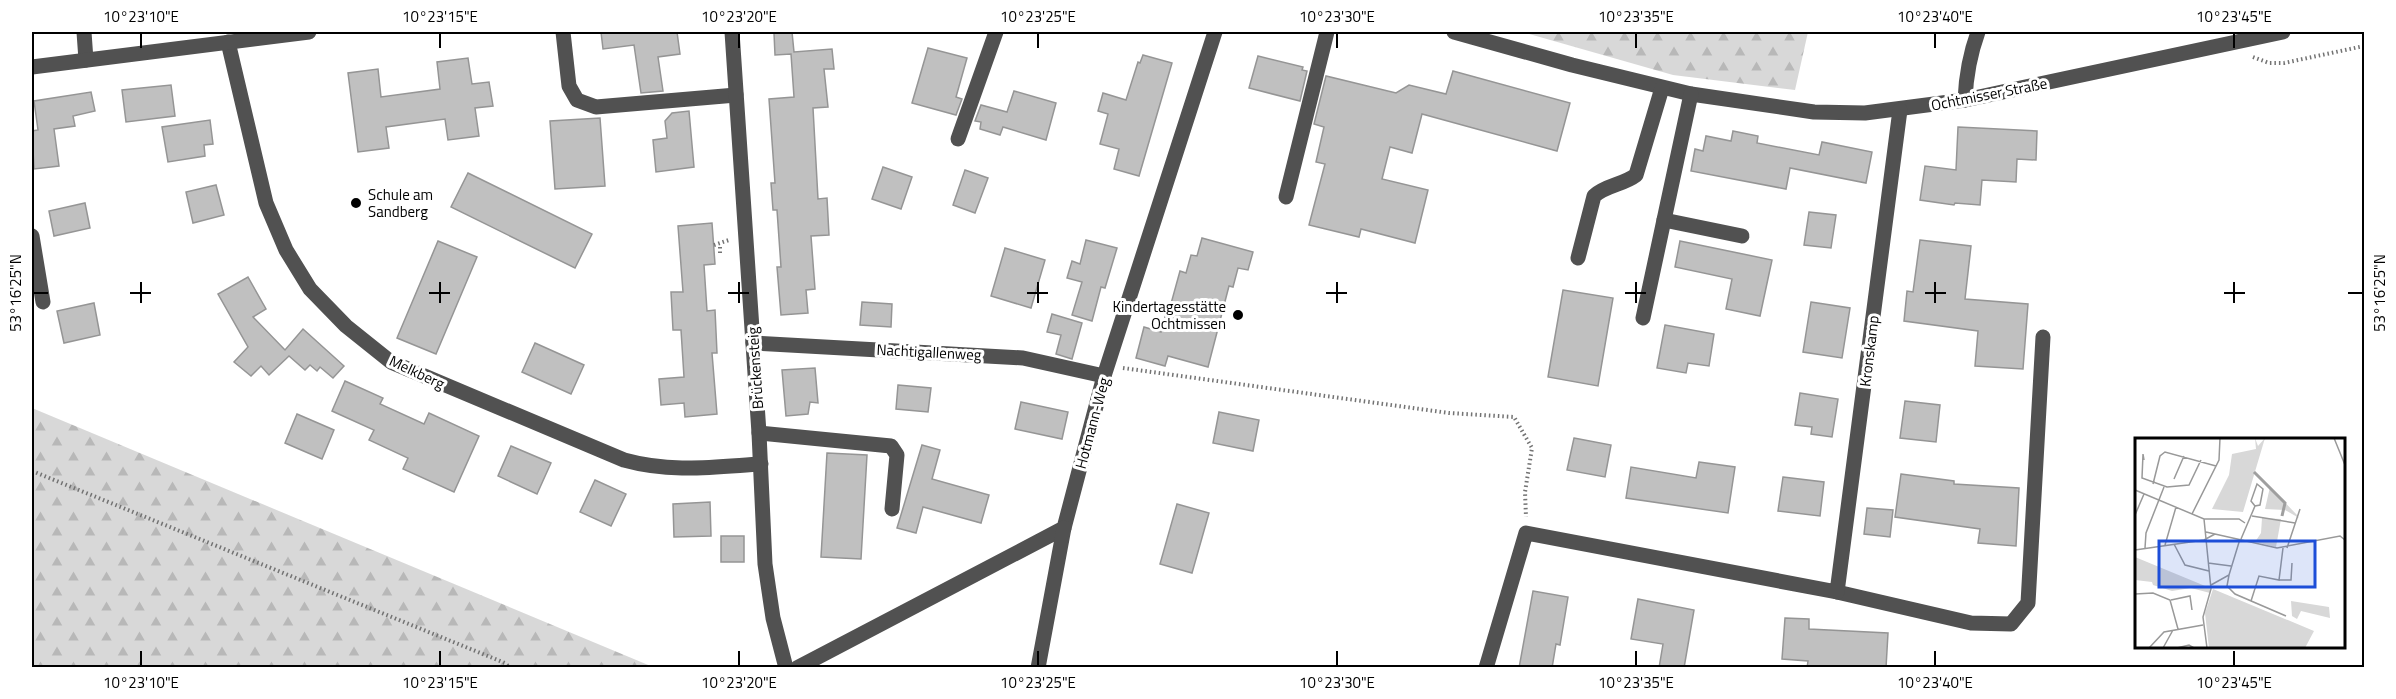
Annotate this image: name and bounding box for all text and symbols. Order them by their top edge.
text: 10°23'10"E [103,5,179,28]
text: 10°23'15"E [402,5,478,28]
text: 10°23'20"E [701,5,777,28]
text: 10°23'25"E [1000,5,1076,28]
text: 10°23'30"E [1299,5,1375,28]
text: 10°23'35"E [1598,5,1674,28]
text: 10°23'40"E [1897,5,1973,28]
text: 10°23'45"E [2196,5,2272,28]
street label: Ochtmisser Straße [1929,71,2049,117]
place label: Schule am Sandberg [368,183,433,223]
marker: Schule am Sandberg [349,196,363,210]
text: 53°16'25"N [4,254,27,332]
text: 53°16'25"N [2368,254,2391,332]
place label: Kindertagesstätte Ochtmissen [1113,295,1226,335]
marker: Kindertagesstätte Ochtmissen [1231,308,1245,322]
street label: Kronskamp [1853,314,1885,388]
street label: Brückensteig [741,326,769,410]
street label: Nachtigallenweg [876,338,982,366]
street label: Melkberg [385,349,449,395]
street label: Hotmann-Weg [1069,374,1115,471]
inset map [2135,438,2345,648]
text: 10°23'10"E [103,671,179,694]
text: 10°23'15"E [402,671,478,694]
text: 10°23'20"E [701,671,777,694]
text: 10°23'25"E [1000,671,1076,694]
text: 10°23'30"E [1299,671,1375,694]
text: 10°23'35"E [1598,671,1674,694]
text: 10°23'40"E [1897,671,1973,694]
text: 10°23'45"E [2196,671,2272,694]

